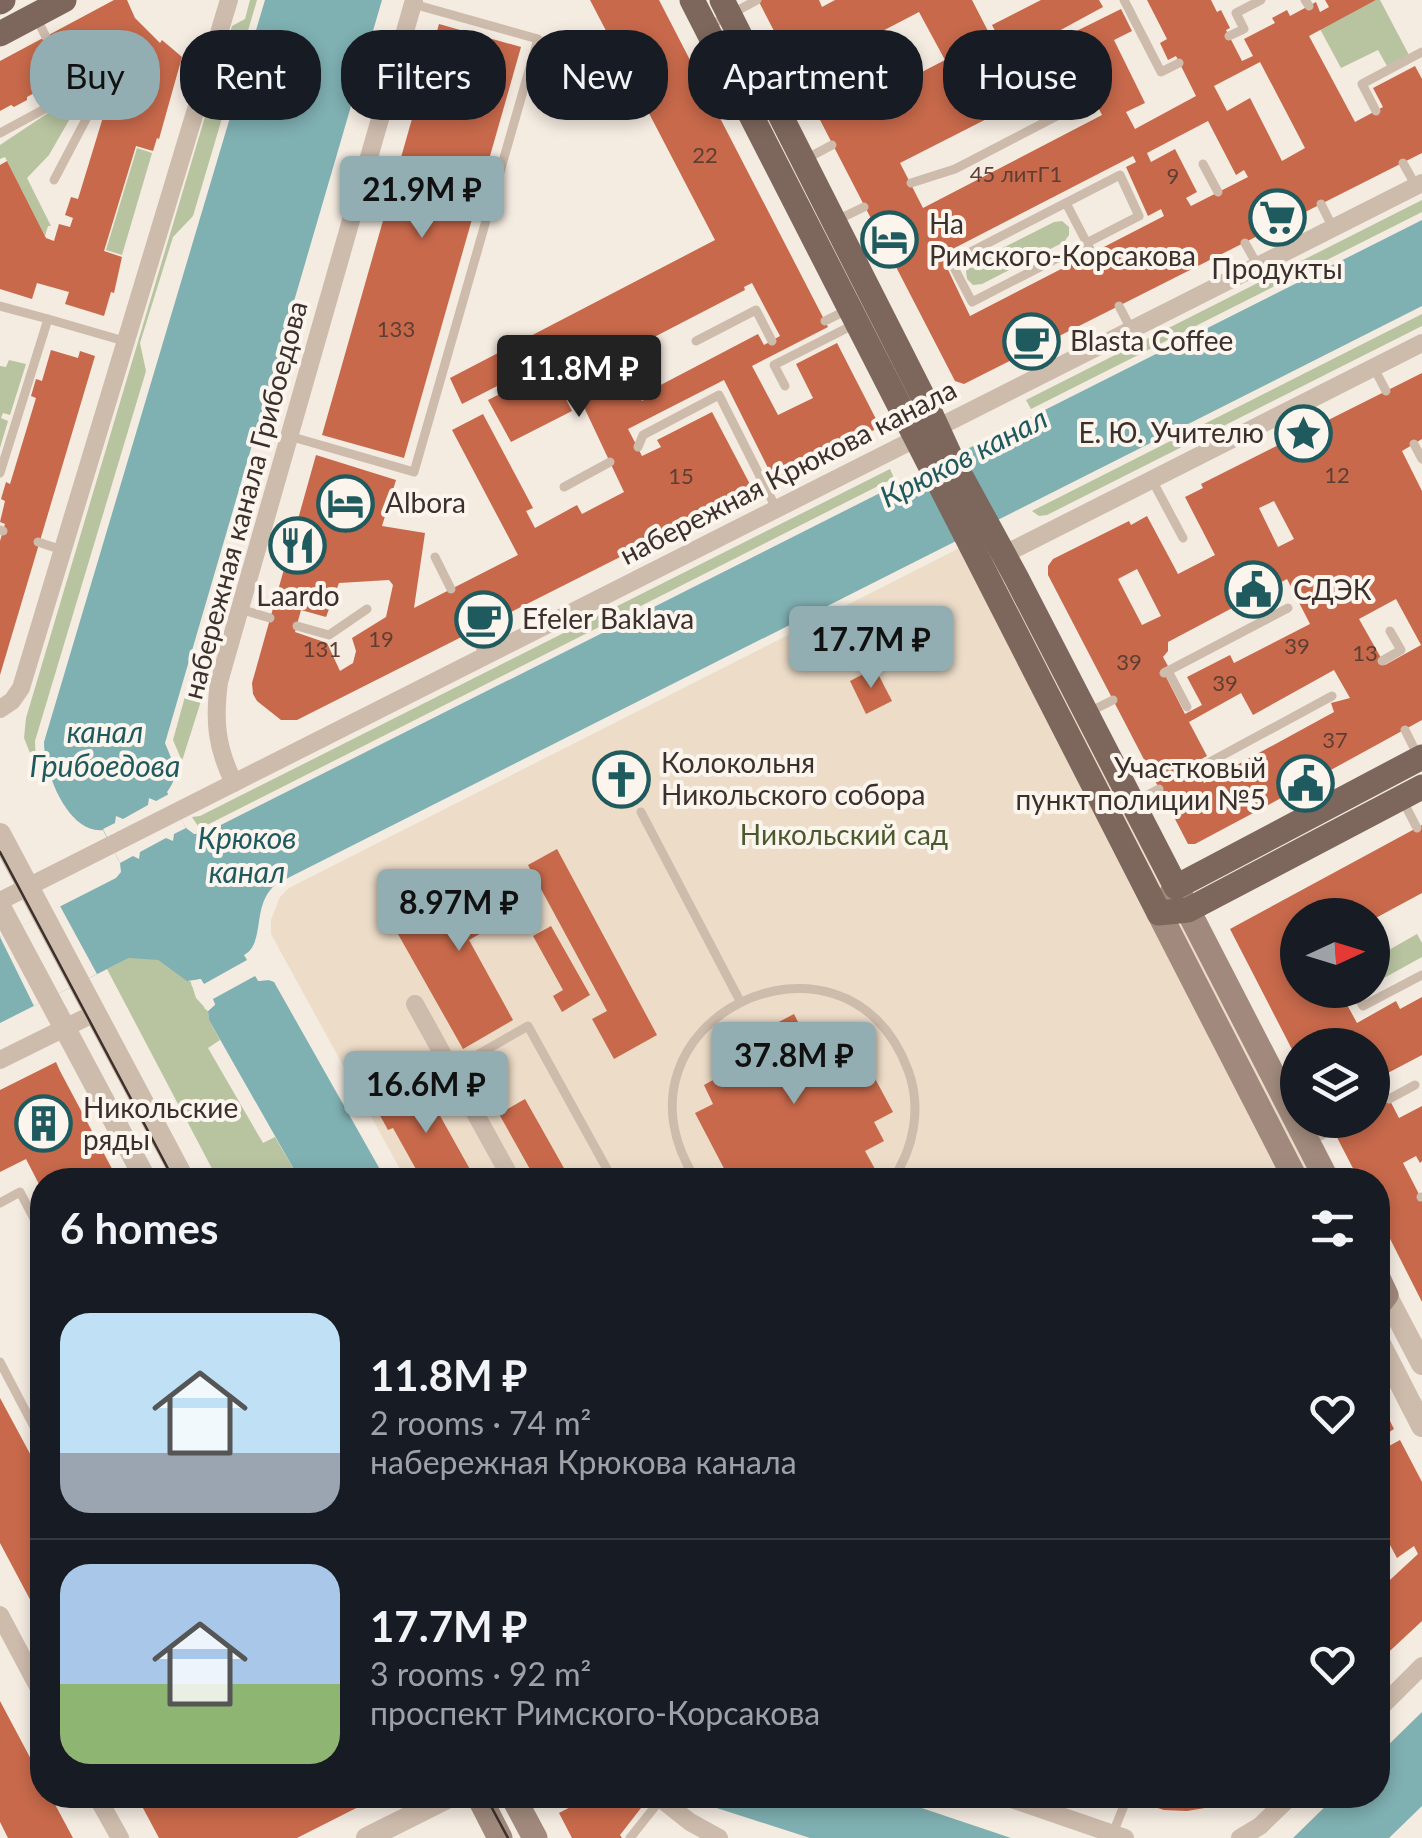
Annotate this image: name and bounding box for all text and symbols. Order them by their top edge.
chip: Buy [30,30,160,120]
chip: Rent [180,30,321,120]
chip: Filters [341,30,506,120]
chip: New [526,30,668,120]
chip: Apartment [688,30,923,120]
chip: House [943,30,1112,120]
house number: 22 [692,141,718,168]
pin: 21.9M ₽ [330,156,514,241]
house number: 45 литГ1 [970,160,1062,187]
house number: 9 [1167,162,1179,189]
text: 21.9M ₽ [362,169,482,208]
supermarket icon: Продукты [1247,188,1307,248]
place label: На Римского-Корсакова [929,206,1196,272]
hotel icon: На Римского-Корсакова [860,210,920,270]
place label: Продукты [1211,251,1343,285]
street label: набережная канала Грибоедова [174,297,314,703]
cafe icon: Blasta Coffee [1001,311,1061,371]
house number: 133 [377,315,415,342]
place label: Blasta Coffee [1070,323,1233,357]
pin: 11.8M ₽ [487,335,671,420]
text: 11.8M ₽ [519,348,639,387]
street label: набережная Крюкова канала [614,371,962,571]
water label: Крюков канал [873,399,1053,514]
place icon: Е. Ю. Учителю [1273,403,1333,463]
place label: Е. Ю. Учителю [1078,415,1264,449]
house number: 12 [1324,461,1350,488]
house number: 15 [668,462,694,489]
hotel icon: Albora [316,473,376,533]
place label: Albora [385,485,466,519]
restaurant icon: Laardo [268,515,328,575]
public building icon: СДЭК [1224,560,1284,620]
place label: СДЭК [1293,572,1372,606]
place label: Laardo [256,578,340,612]
cafe icon: Efeler Baklava [453,589,513,649]
place label: Efeler Baklava [522,601,694,635]
pin: 17.7M ₽ [779,606,963,691]
text: 17.7M ₽ [811,619,931,658]
house number: 19 [368,625,394,652]
house number: 39 [1284,632,1310,659]
house number: 131 [303,635,341,662]
house number: 13 [1352,639,1378,666]
house number: 39 [1116,648,1142,675]
house number: 39 [1212,669,1238,696]
water label: канал Грибоедова [30,713,180,783]
house number: 37 [1322,726,1348,753]
place label: Колокольня Никольского собора [661,745,925,811]
church icon: Колокольня Никольского собора [592,749,652,809]
place label: Участковый пункт полиции №5 [1016,750,1266,816]
public building icon: Участковый пункт полиции №5 [1275,754,1335,814]
park label: Никольский сад [740,817,948,851]
water label: Крюков канал [197,819,297,889]
pin: 8.97M ₽ [367,869,551,954]
text: 8.97M ₽ [399,882,519,921]
north arrow [1280,898,1390,1008]
map controls [1280,898,1390,1138]
pin: 37.8M ₽ [702,1022,886,1107]
button: layers [1280,1028,1390,1138]
text: 37.8M ₽ [734,1035,854,1074]
pin: 16.6M ₽ [334,1051,518,1136]
text: 16.6M ₽ [366,1064,486,1103]
place label: Никольские ряды [83,1090,238,1156]
building icon: Никольские ряды [14,1094,74,1154]
icon: filters [1305,1201,1360,1256]
text: 6 homes [60,1203,218,1253]
text: 11.8M ₽ [370,1350,527,1400]
icon: home [140,1353,260,1473]
icon: heart [1305,1386,1360,1441]
text: 2 rooms · 74 m² [370,1403,591,1442]
text: набережная Крюкова канала [370,1442,797,1481]
text: 17.7M ₽ [370,1601,527,1651]
icon: home [140,1604,260,1724]
icon: heart [1305,1637,1360,1692]
text: 3 rooms · 92 m² [370,1654,591,1693]
text: проспект Римского-Корсакова [370,1693,820,1732]

